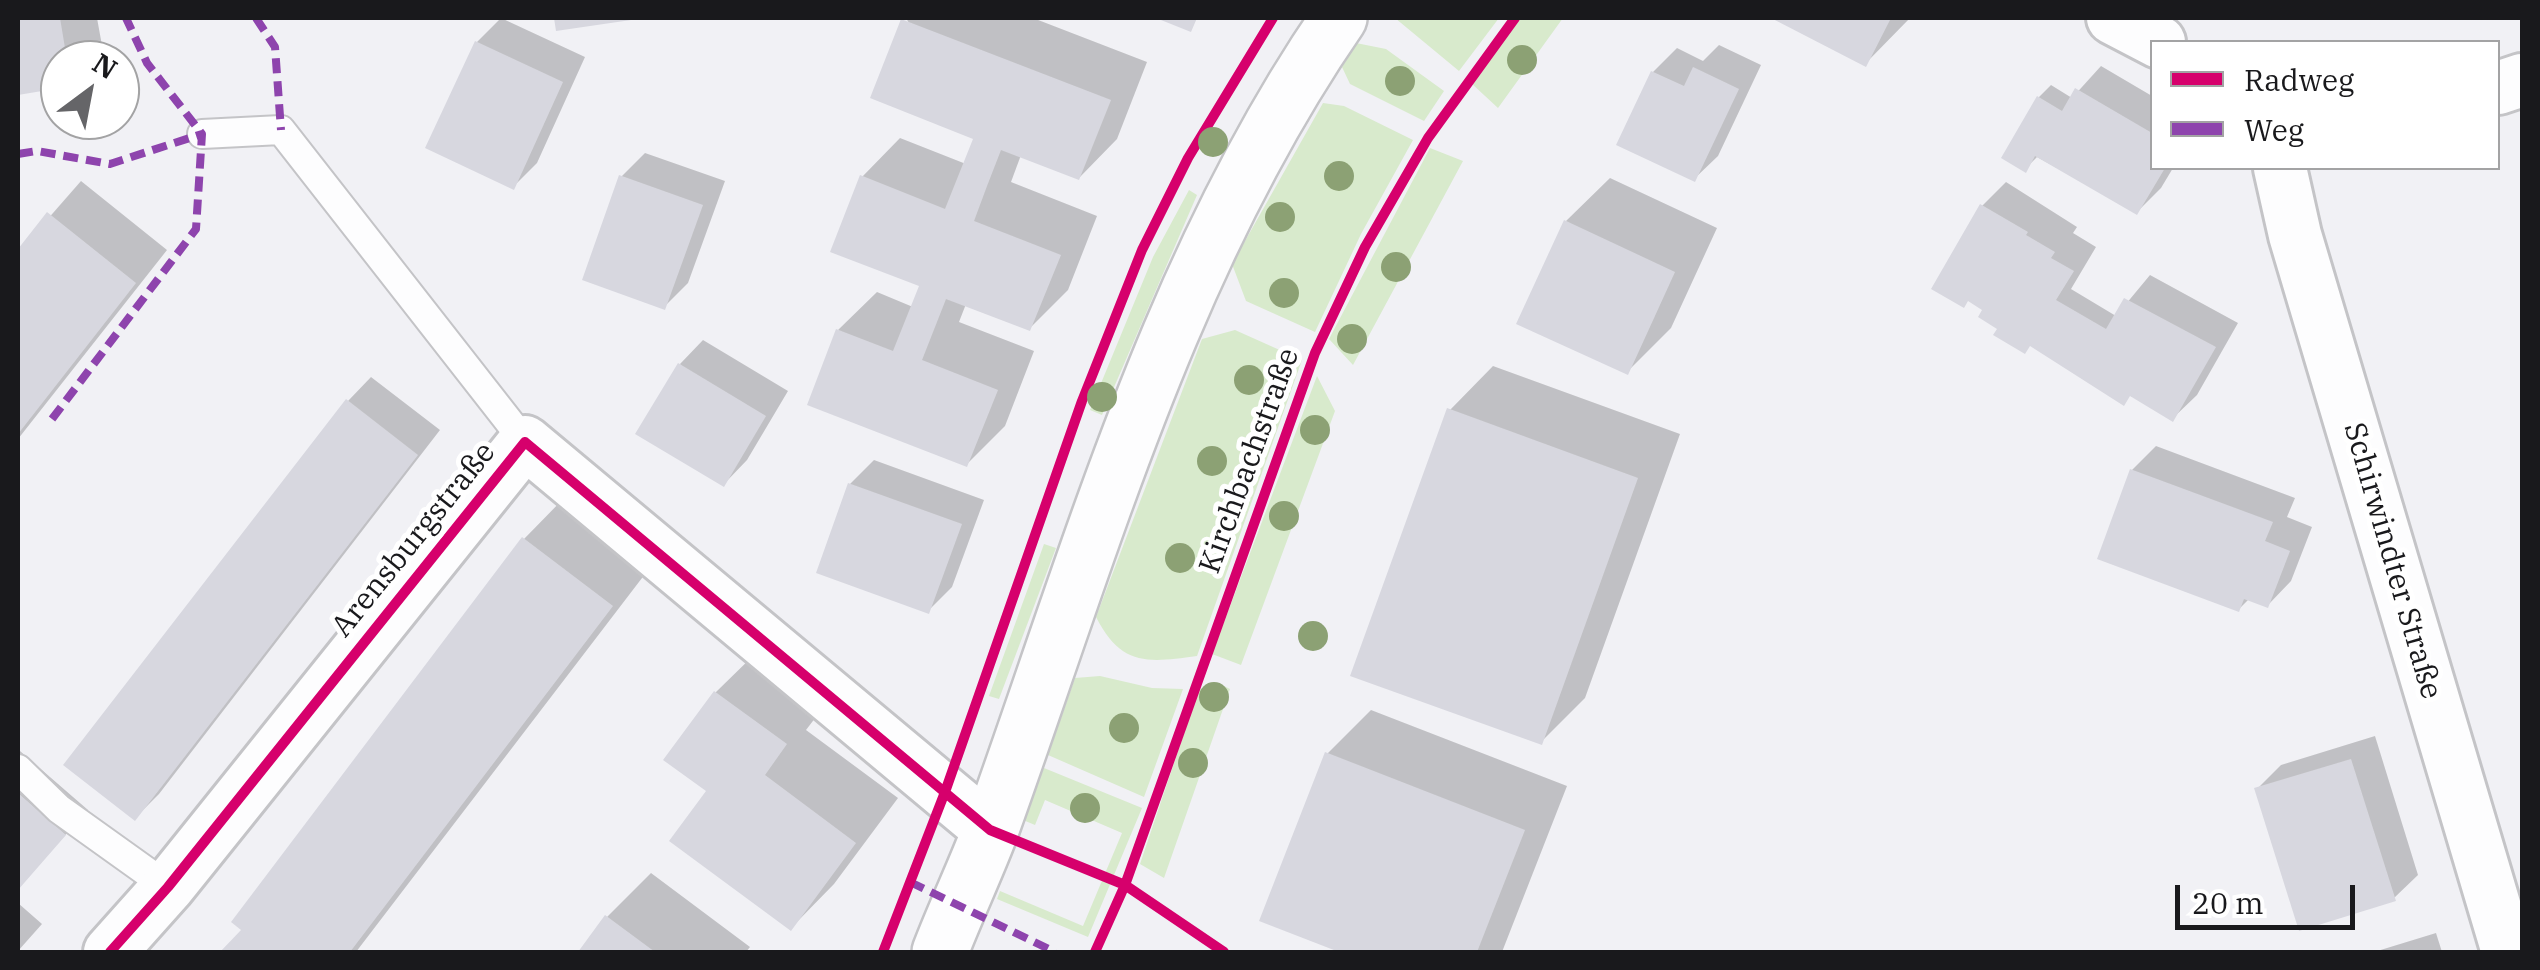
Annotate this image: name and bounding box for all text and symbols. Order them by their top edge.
north arrow [40,40,140,140]
legend [2150,40,2500,170]
text: N [86,44,124,87]
text: Radweg [2244,60,2354,99]
text: Weg [2244,110,2304,149]
street label: Kirchbachstraße [1193,344,1307,578]
street label: Schirwindter Straße [2335,419,2449,703]
street label: Arensburgstraße [325,435,503,645]
scale bar [2180,865,2360,927]
text: 20 m [2192,883,2264,922]

